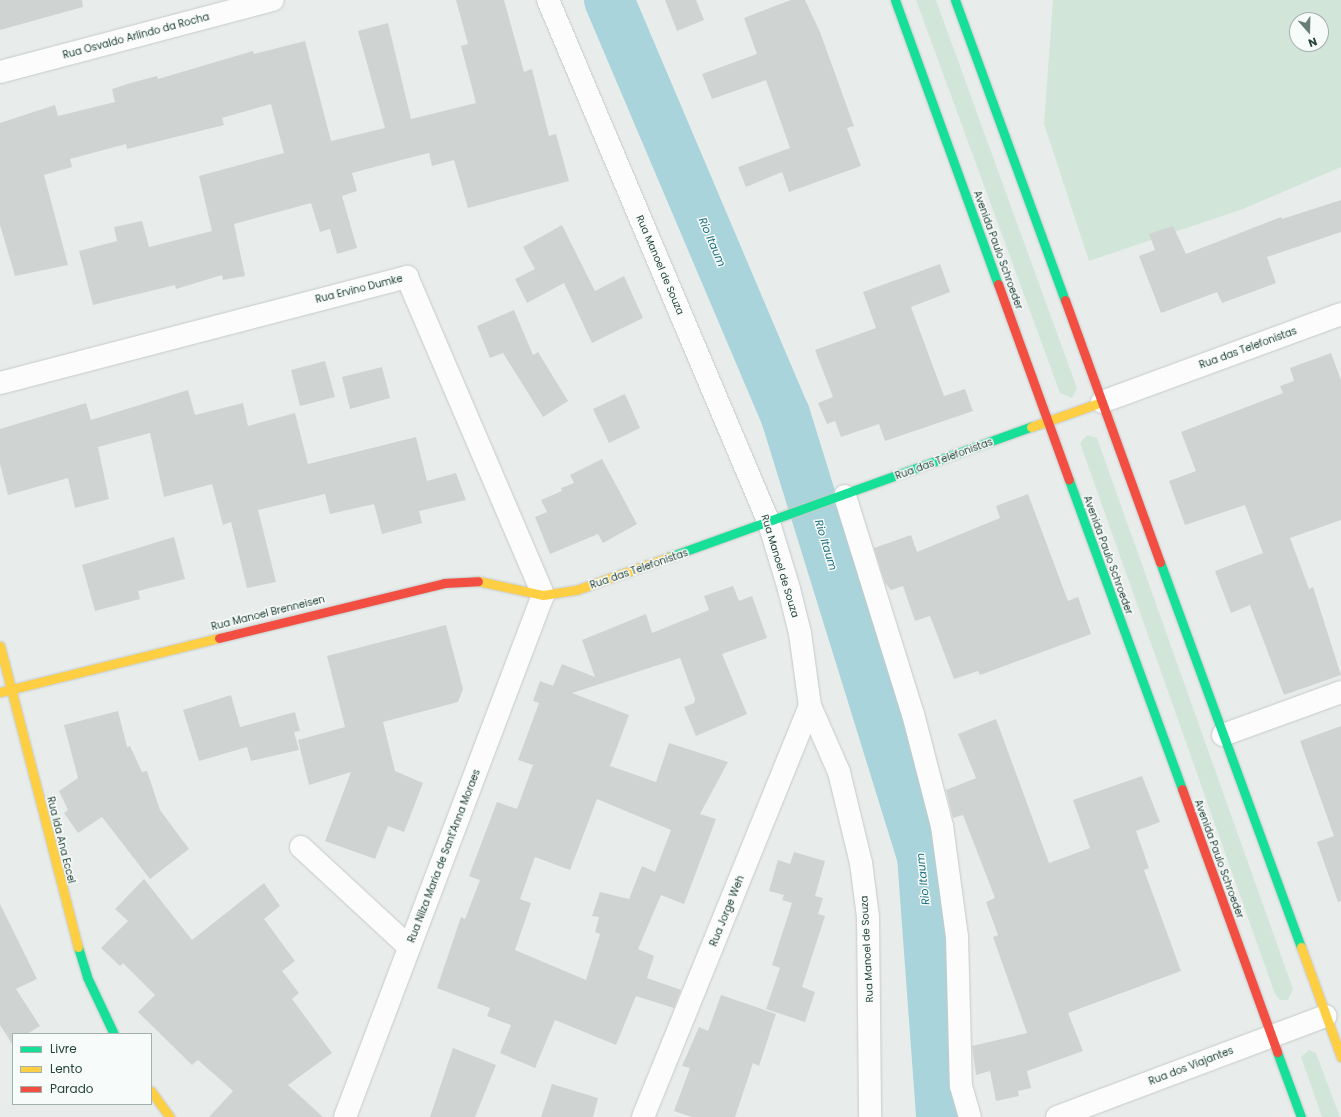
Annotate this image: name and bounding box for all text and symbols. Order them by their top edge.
street label: Rua Osvaldo Arlindo da Rocha [61,11,211,61]
north arrow [1289,12,1329,52]
text: N [1306,33,1319,51]
street label: Avenida Paulo Schroeder [971,189,1025,311]
street label: Rua Manoel de Souza [634,213,686,317]
water label: Rio Itaum [696,215,728,269]
street label: Rua Ervino Dumke [314,272,404,306]
street label: Rua das Telefonistas [1198,325,1298,371]
street label: Rua das Telefonistas [894,436,994,482]
street label: Avenida Paulo Schroeder [1081,494,1135,616]
street label: Rua Manoel de Souza [759,513,801,619]
water label: Rio Itaum [812,518,840,572]
street label: Rua das Telefonistas [588,547,690,591]
street label: Rua Manoel Brenneisen [210,593,326,633]
street label: Rua Nilza Maria de Sant'Anna Moraes [405,768,483,944]
street label: Rua Ida Ana Eccel [44,795,78,885]
street label: Avenida Paulo Schroeder [1192,798,1246,920]
water label: Rio Itaum [914,852,932,906]
street label: Rua Jorge Weh [707,874,747,948]
street label: Rua Manoel de Souza [858,895,876,1003]
legend [12,1033,152,1105]
text: Livre [50,1040,77,1057]
street label: Rua dos Viajantes [1147,1044,1235,1088]
text: Lento [50,1060,82,1077]
text: Parado [50,1080,93,1097]

